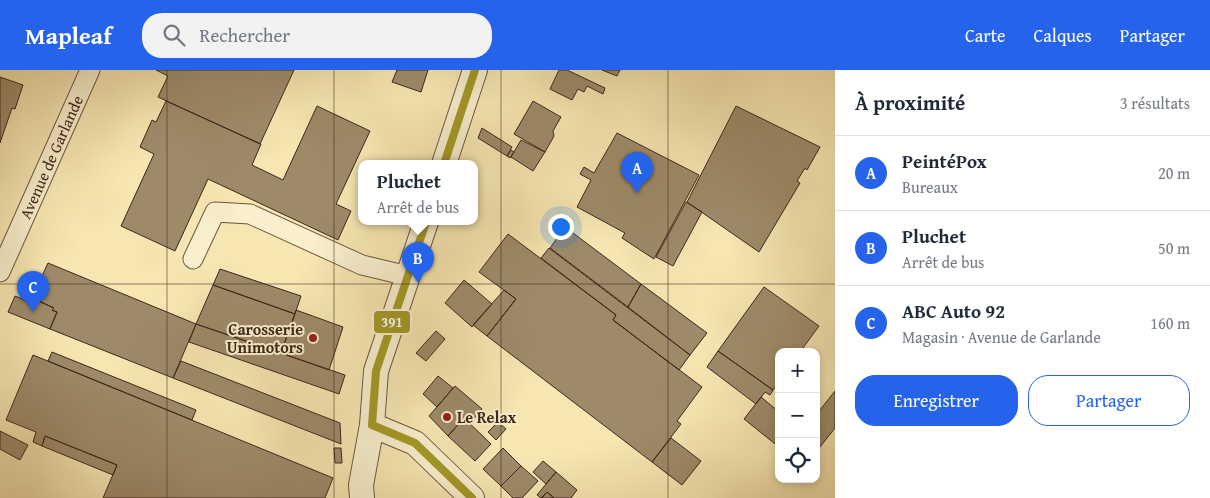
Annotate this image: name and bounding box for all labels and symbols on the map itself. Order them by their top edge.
street label: Avenue de Garlande [13,91,89,223]
pin: A [621,152,653,193]
your location [548,214,574,240]
pin: B [402,242,434,283]
pin: C [17,271,49,312]
line badge: 391 [373,310,411,334]
text: 391 [381,312,403,332]
place label: Carosserie Unimotors [227,317,303,359]
marker: Carosserie Unimotors [307,332,319,344]
place label: Le Relax [457,405,517,429]
marker: Le Relax [441,411,453,423]

